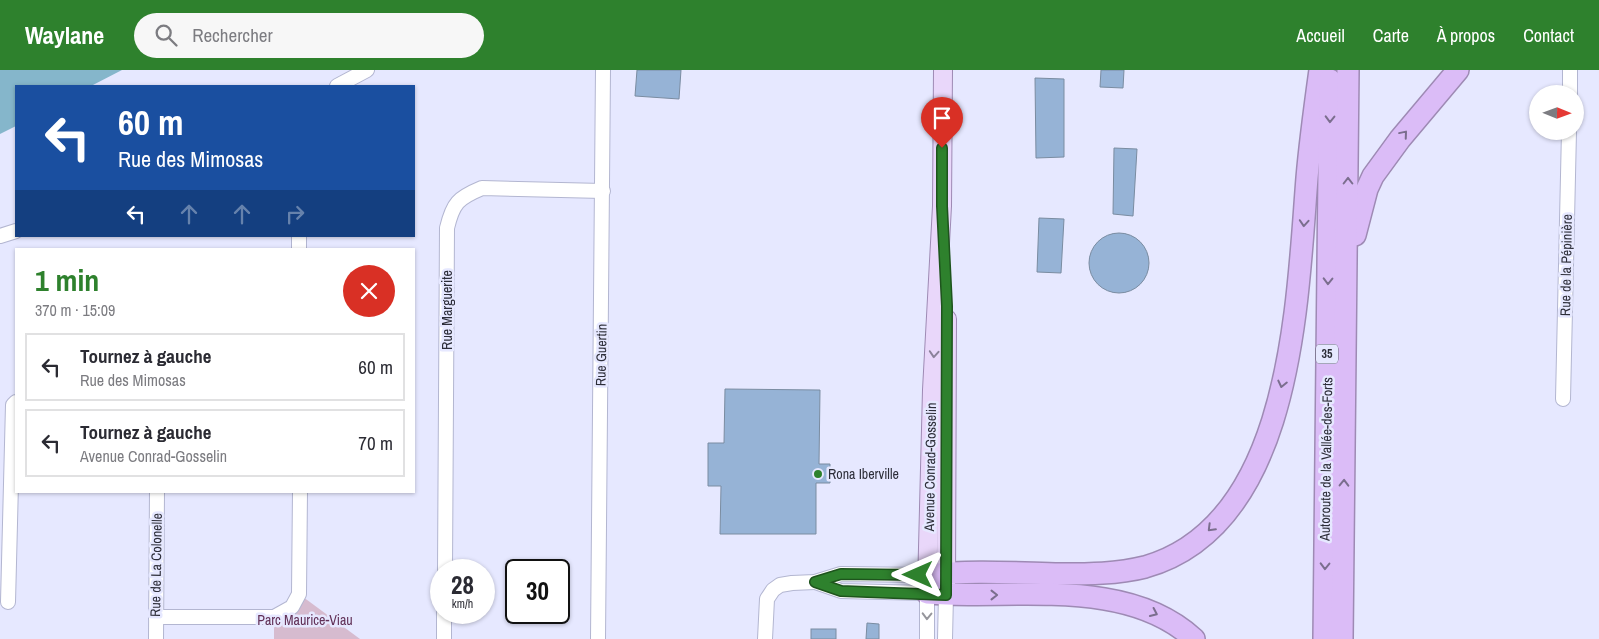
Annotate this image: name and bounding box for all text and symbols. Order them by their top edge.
search box [134,13,484,58]
text: Waylane [25,19,104,51]
icon: search [152,21,180,49]
text: Rechercher [192,22,273,48]
text: Accueil [1296,23,1345,48]
text: Carte [1373,23,1409,48]
text: À propos [1437,23,1495,48]
text: Contact [1523,23,1574,48]
north arrow [1529,85,1584,140]
map controls [1529,85,1584,140]
pin [921,97,963,148]
text: 60 m [118,99,183,146]
icon: arrive [928,104,956,132]
icon: left [35,105,100,170]
one-way arrow [1325,115,1335,123]
one-way arrow [1398,131,1407,140]
text: Rue des Mimosas [118,144,263,174]
one-way arrow [1343,177,1353,184]
icon: left [122,200,150,228]
icon: ahead [175,200,203,228]
icon: ahead [228,200,256,228]
icon: right [281,200,309,228]
street label: Rue de la Pépinière [1556,214,1576,316]
one-way arrow [1298,219,1309,227]
text: 1 min [35,260,99,300]
button: close [343,265,395,317]
street label: Rue Marguerite [438,270,456,350]
one-way arrow [1323,278,1333,285]
text: 370 m · 15:09 [35,299,115,321]
street label: Rue Guertin [591,324,611,386]
text: Tournez à gauche [80,343,211,369]
road number: 35 [1316,344,1338,364]
one-way arrow [928,350,939,358]
icon: left [37,353,65,381]
text: 60 m [358,354,393,380]
text: Rue des Mimosas [80,369,186,391]
street label: Autoroute de la Vallée-des-Forts [1316,377,1336,542]
one-way arrow [1277,380,1288,389]
street label: Avenue Conrad-Gosselin [920,403,940,532]
text: Tournez à gauche [80,419,211,445]
icon: left [37,429,65,457]
text: 70 m [358,430,393,456]
text: Avenue Conrad-Gosselin [80,445,227,467]
place label: Rona Iberville [828,465,899,483]
marker: Rona Iberville [812,468,824,480]
one-way arrow [1339,479,1349,487]
street label: Rue de La Colonelle [146,513,166,617]
one-way arrow [1208,522,1217,531]
position arrow [891,548,943,600]
speed limit sign: 30 [505,559,570,624]
one-way arrow [1320,562,1330,570]
text: 28 [451,568,474,602]
one-way arrow [991,590,999,600]
text: km/h [452,596,473,612]
one-way arrow [1149,607,1158,617]
park label: Parc Maurice-Viau [257,611,353,629]
one-way arrow [922,612,932,620]

